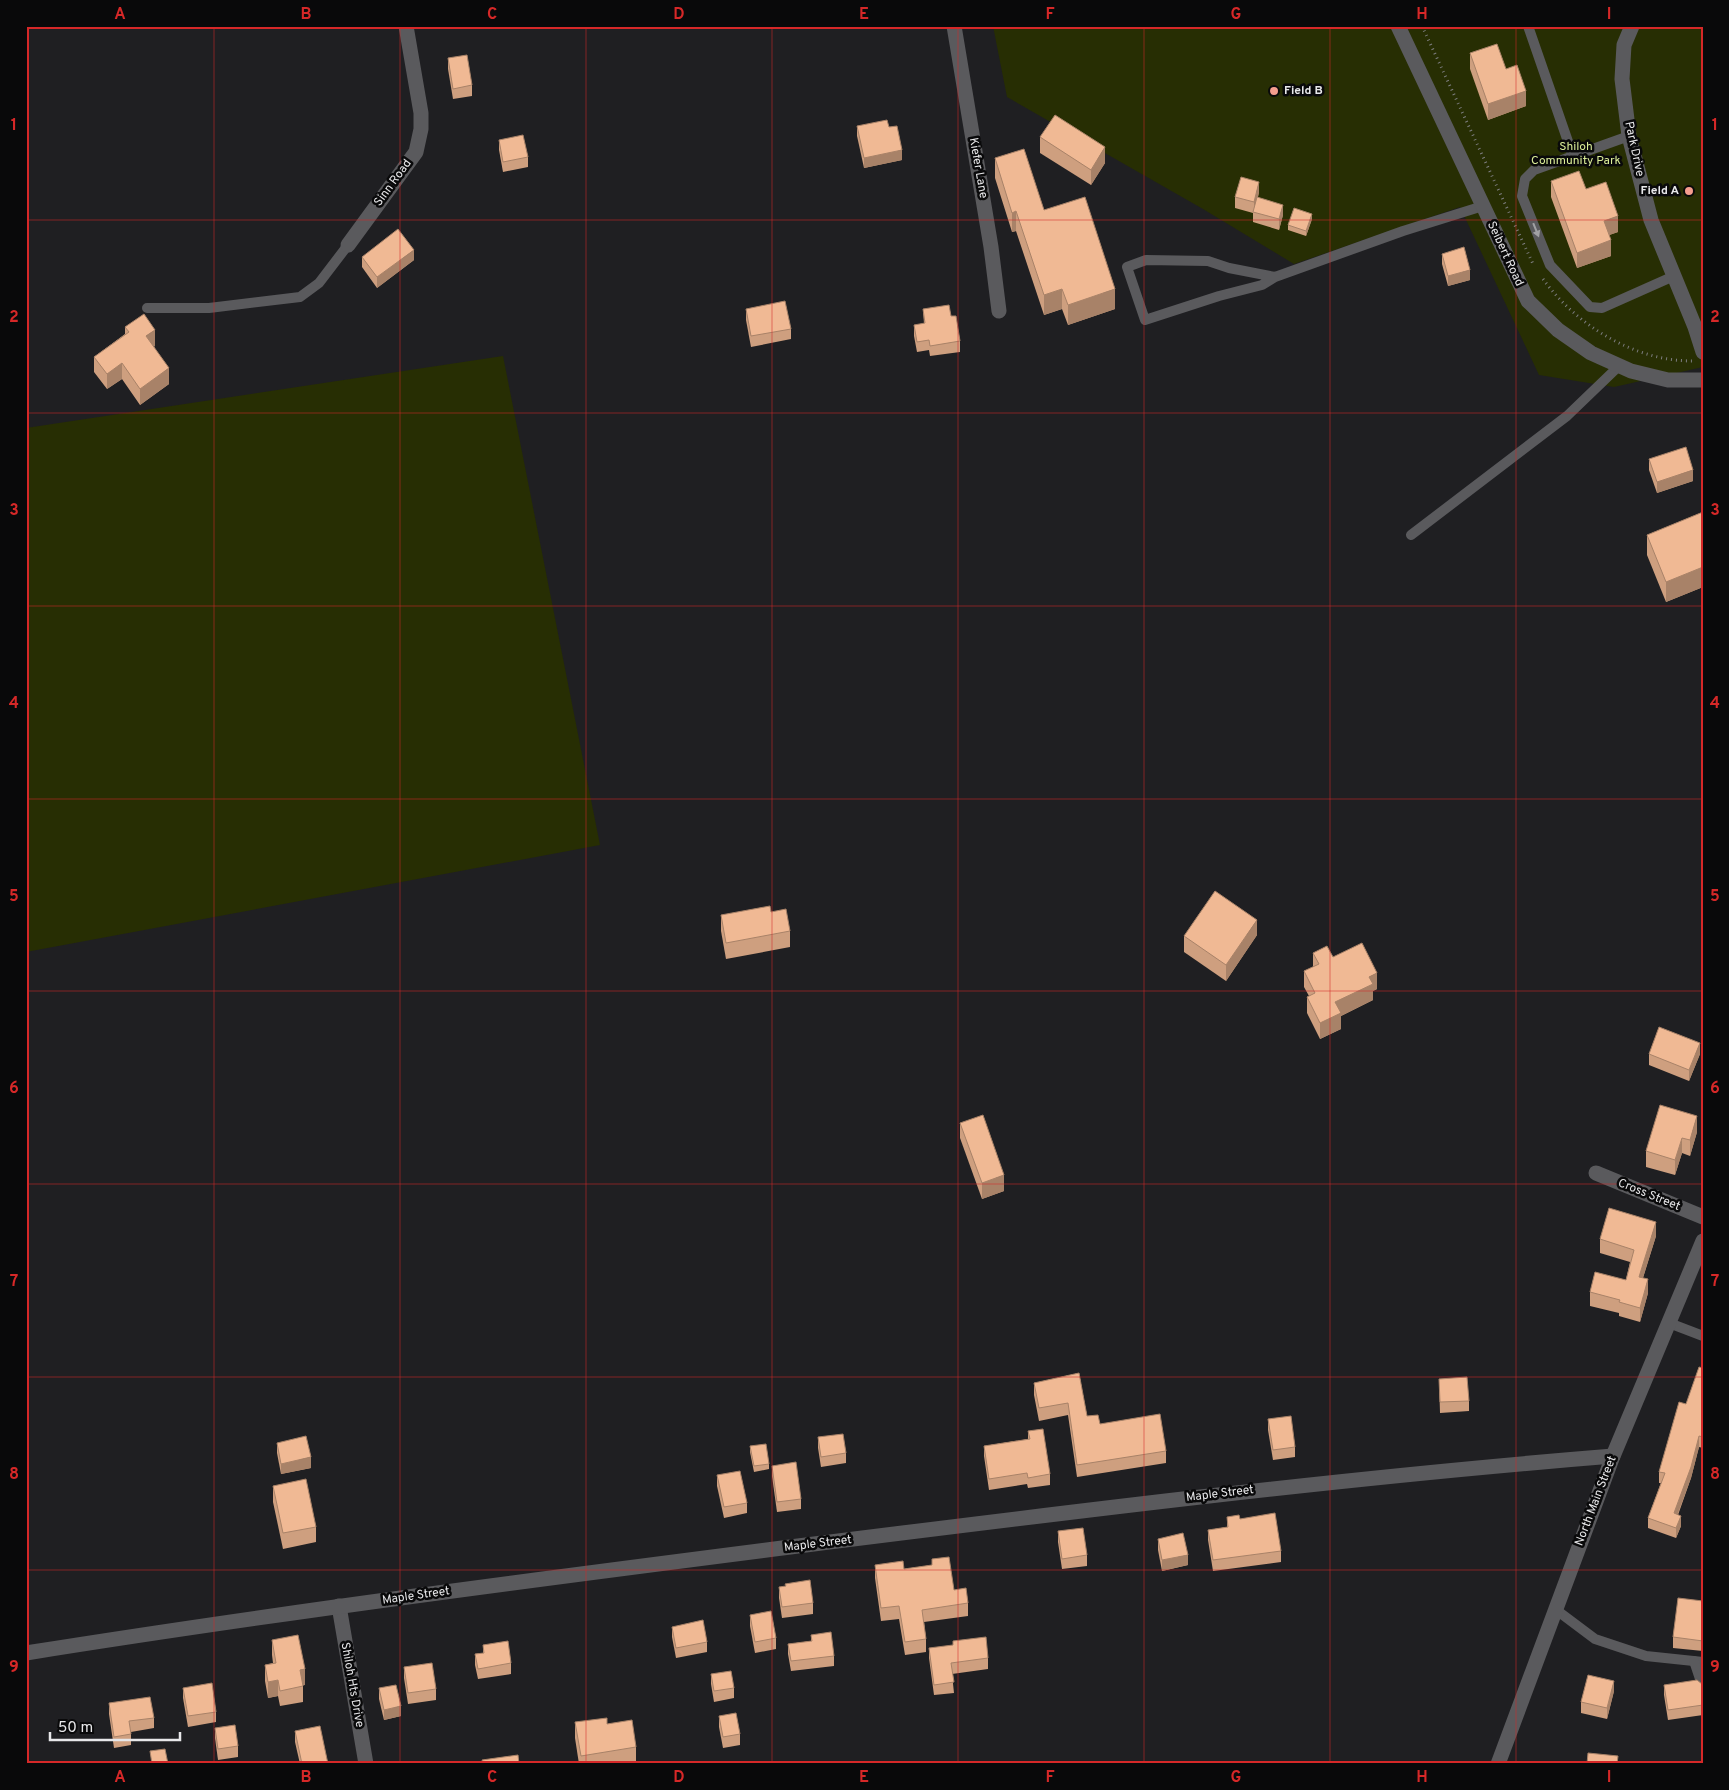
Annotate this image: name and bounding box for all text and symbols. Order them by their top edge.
text: A [114,5,126,25]
text: B [300,5,312,25]
text: C [487,5,497,25]
text: D [673,5,685,25]
text: E [859,5,869,25]
text: F [1045,5,1055,25]
text: G [1231,5,1241,25]
text: H [1416,5,1428,25]
text: I [1607,5,1611,25]
place label: Field B [1284,83,1323,99]
marker: Field B [1268,85,1280,97]
text: 1 [11,116,17,136]
text: 1 [1712,116,1718,136]
street label: Park Drive [1620,120,1648,178]
street label: Kiefer Lane [965,136,991,200]
park label: Shiloh Community Park [1531,139,1621,169]
street label: Sinn Road [371,156,415,210]
place label: Field A [1640,183,1679,199]
marker: Field A [1683,185,1695,197]
street label: Seibert Road [1483,219,1527,289]
one-way arrow [1533,223,1540,238]
text: 2 [9,308,19,328]
text: 2 [1710,308,1720,328]
text: 3 [9,501,19,521]
text: 3 [1710,501,1720,521]
text: 4 [9,694,19,714]
text: 4 [1710,694,1720,714]
text: 5 [9,887,19,907]
text: 5 [1710,887,1720,907]
text: 6 [9,1079,19,1099]
text: 6 [1710,1079,1720,1099]
street label: Cross Street [1615,1175,1683,1215]
text: 7 [10,1272,18,1292]
text: 7 [1711,1272,1719,1292]
street label: North Main Street [1571,1454,1621,1548]
text: 8 [9,1465,19,1485]
text: 8 [1710,1465,1720,1485]
street label: Maple Street [1185,1482,1255,1506]
street label: Maple Street [783,1532,853,1556]
street label: Maple Street [381,1583,451,1609]
street label: Shiloh Hts Drive [337,1641,367,1729]
text: 9 [9,1658,19,1678]
text: 9 [1710,1658,1720,1678]
scale bar [50,1710,180,1742]
text: 50 m [58,1719,93,1738]
text: A [114,1768,126,1788]
text: B [300,1768,312,1788]
text: C [487,1768,497,1788]
text: D [673,1768,685,1788]
text: E [859,1768,869,1788]
text: F [1045,1768,1055,1788]
text: G [1231,1768,1241,1788]
text: H [1416,1768,1428,1788]
text: I [1607,1768,1611,1788]

